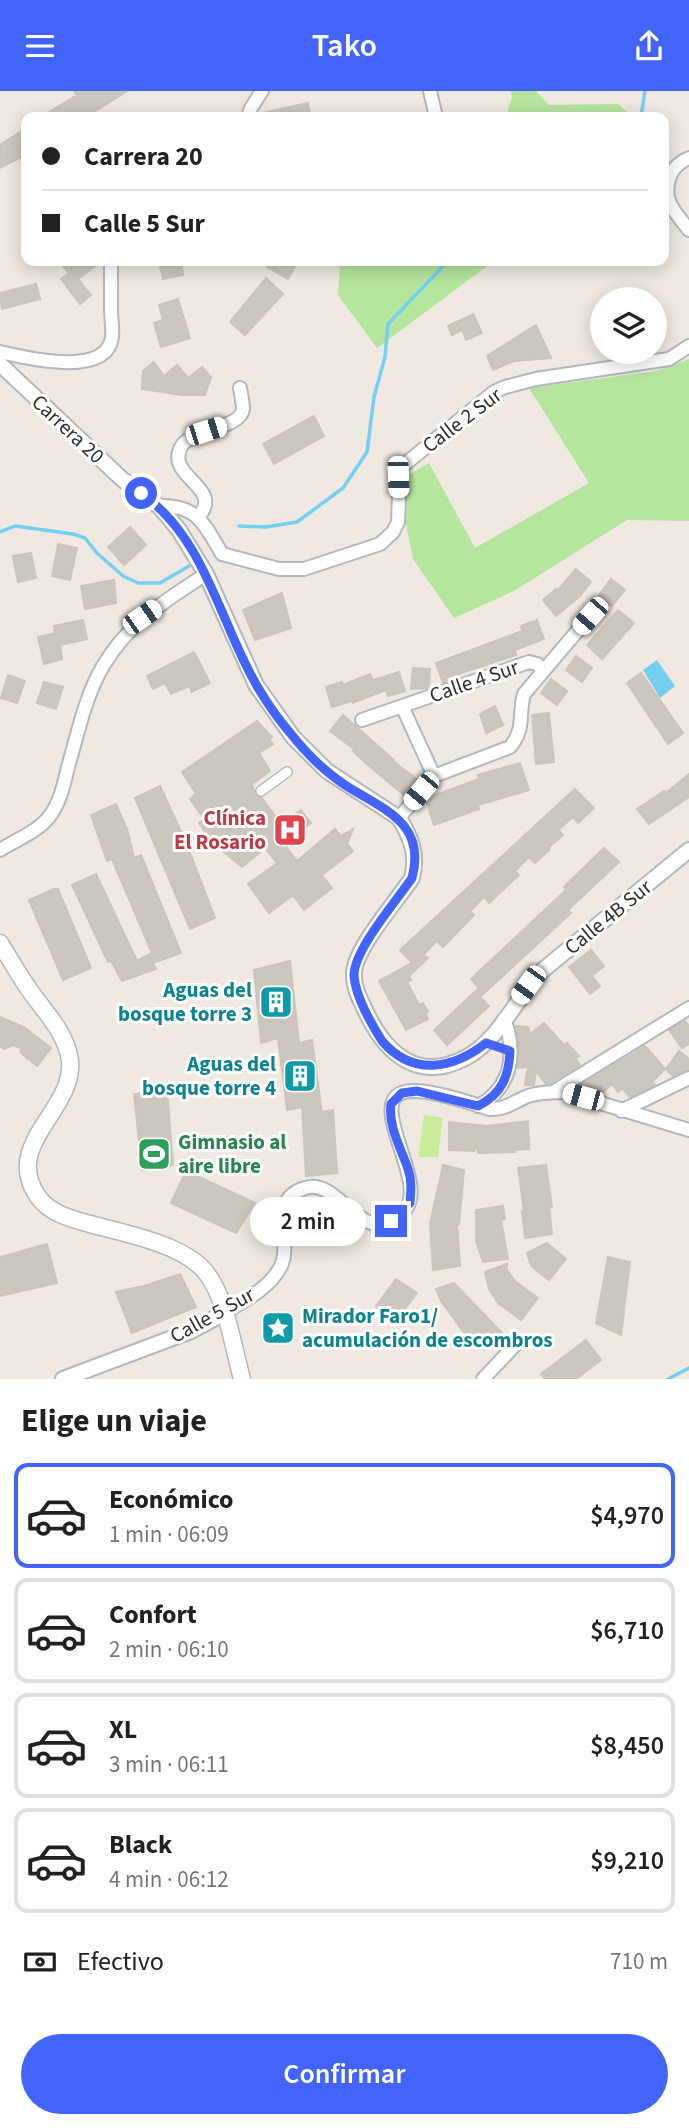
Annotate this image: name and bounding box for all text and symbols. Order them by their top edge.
text: Tako [312,23,377,69]
icon: menu [21,27,59,65]
icon: share [630,27,668,65]
text: Carrera 20 [84,138,203,175]
text: Calle 5 Sur [84,205,205,242]
map controls [590,287,667,364]
button: layers [590,287,667,364]
street label: Calle 2 Sur [416,380,509,460]
street label: Carrera 20 [25,387,111,471]
car [183,415,230,447]
car [387,456,410,498]
route start [125,477,157,509]
car [569,593,612,639]
car [119,596,166,638]
street label: Calle 4 Sur [425,652,523,710]
car [400,768,443,814]
place label: Clínica El Rosario [174,803,266,857]
hospital icon: Clínica El Rosario [271,811,309,849]
street label: Calle 4B Sur [558,872,659,962]
car [508,962,549,1008]
place label: Aguas del bosque torre 3 [118,975,252,1029]
building icon: Aguas del bosque torre 3 [257,983,295,1021]
place label: Aguas del bosque torre 4 [142,1049,276,1103]
building icon: Aguas del bosque torre 4 [281,1057,319,1095]
car [560,1081,607,1113]
place label: Gimnasio al aire libre [178,1127,286,1181]
sports icon: Gimnasio al aire libre [135,1135,173,1173]
callout: 2 min [251,1197,366,1245]
text: 2 min [281,1205,335,1238]
route end [375,1205,407,1237]
street label: Calle 5 Sur [164,1279,260,1351]
place label: Mirador Faro1/ acumulación de escombros [302,1301,553,1355]
place icon: Mirador Faro1/ acumulación de escombros [259,1309,297,1347]
text: Elige un viaje [21,1398,207,1444]
text: Económico [109,1481,234,1518]
icon: car [25,1484,88,1547]
text: $4,970 [590,1497,664,1534]
text: 1 min · 06:09 [109,1518,229,1551]
text: Confort [109,1596,197,1633]
icon: car [25,1599,88,1662]
text: $6,710 [590,1612,664,1649]
text: 2 min · 06:10 [109,1633,229,1666]
text: XL [109,1711,137,1748]
icon: car [25,1714,88,1777]
text: $8,450 [590,1727,664,1764]
text: 3 min · 06:11 [109,1748,229,1781]
text: Black [109,1826,172,1863]
icon: car [25,1829,88,1892]
text: $9,210 [590,1842,664,1879]
text: 4 min · 06:12 [109,1863,229,1896]
icon: cash [21,1943,59,1981]
text: Efectivo [77,1943,164,1980]
text: 710 m [610,1945,668,1978]
button: Confirmar [21,2034,668,2114]

